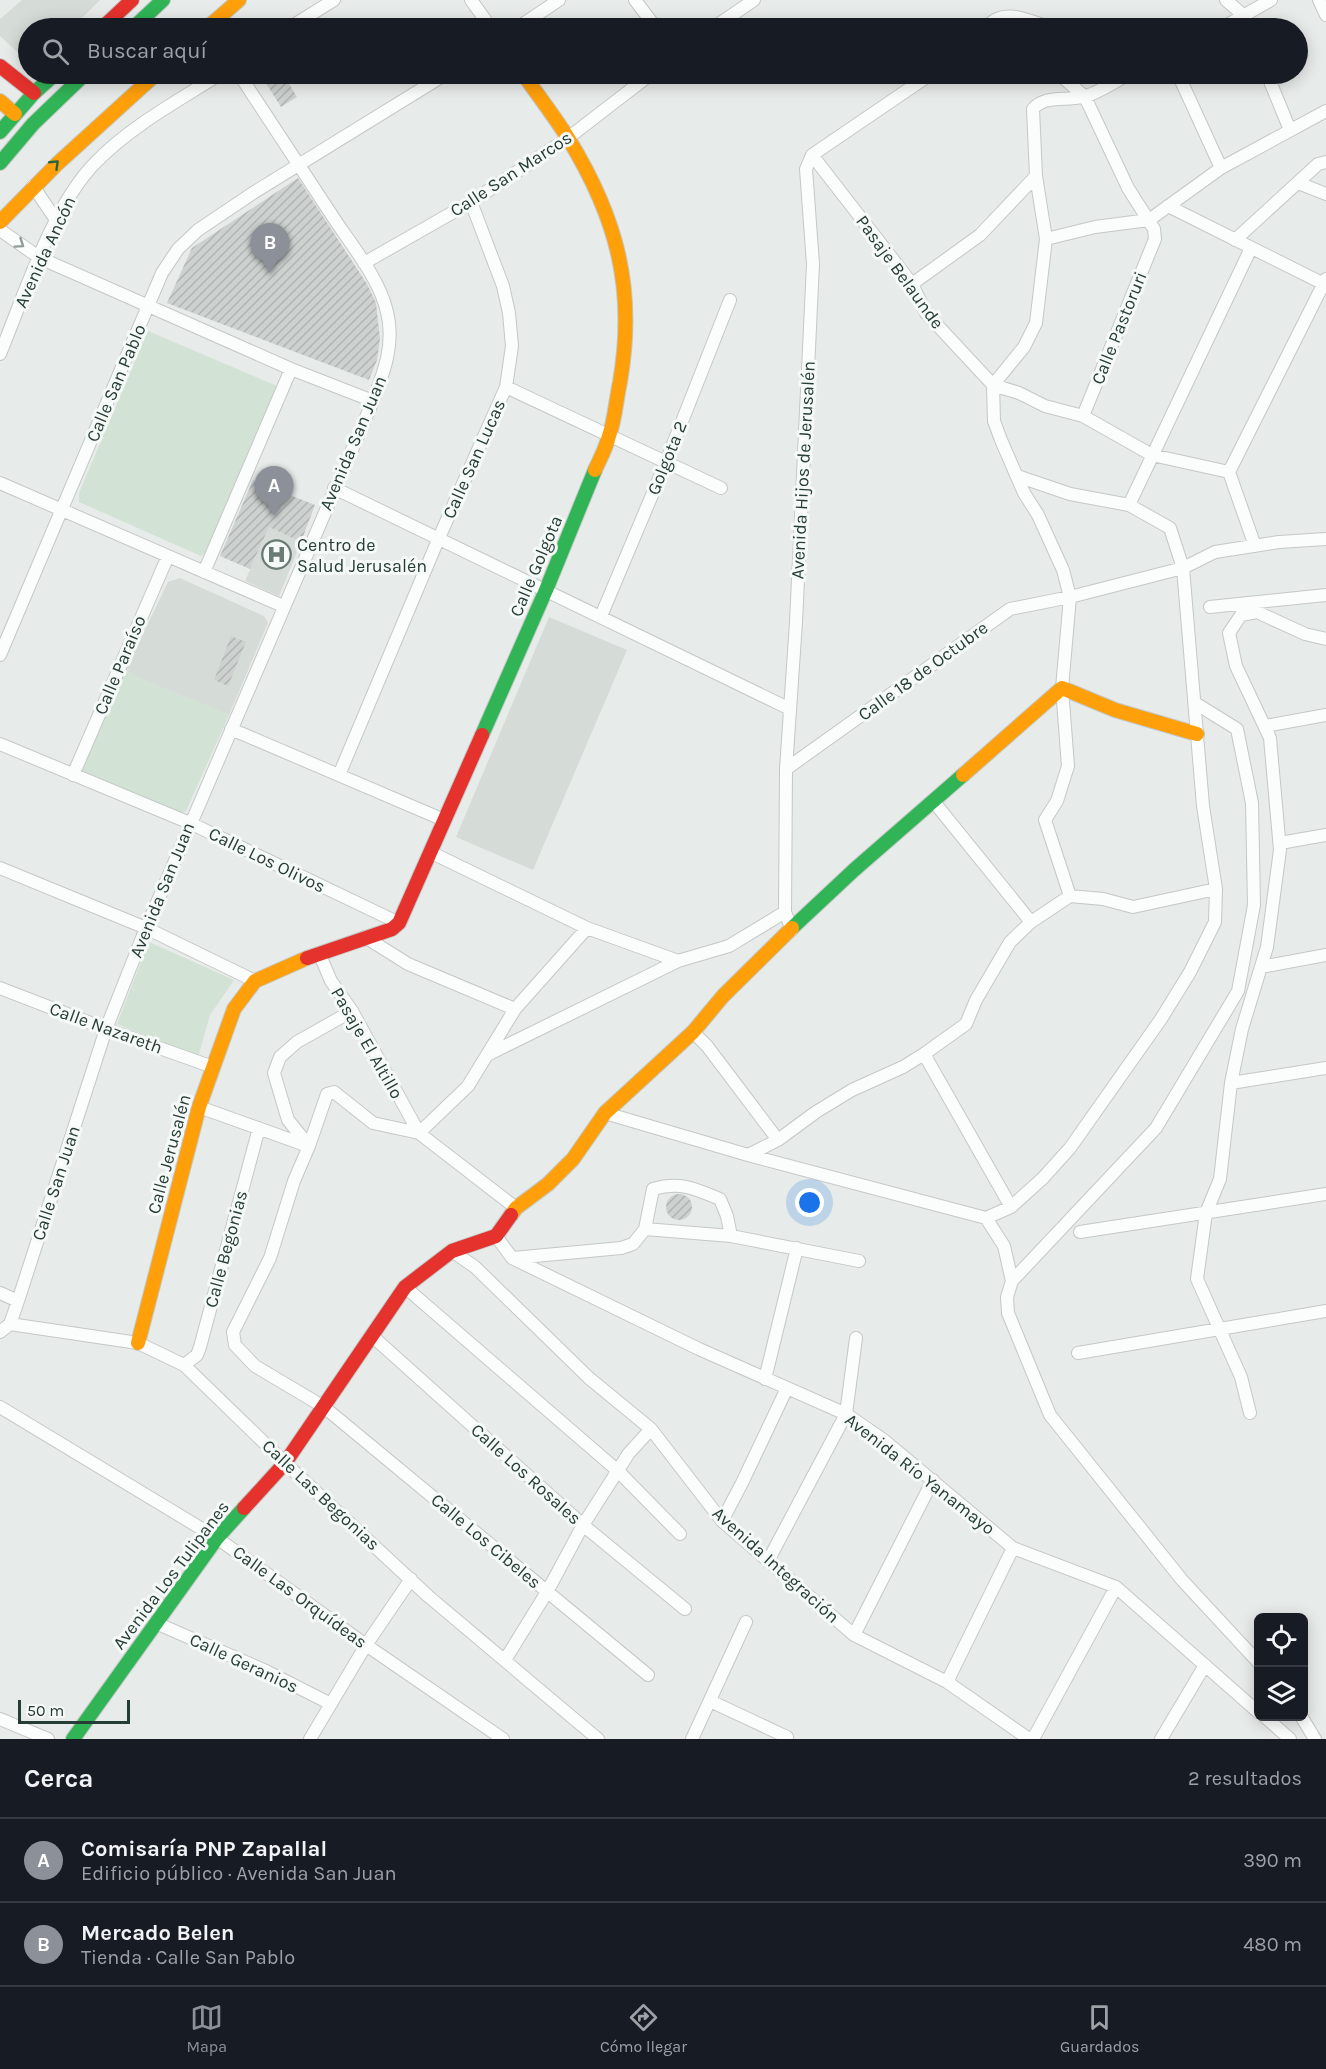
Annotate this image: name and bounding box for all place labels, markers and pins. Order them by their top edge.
pin: B [250,224,290,273]
pin: A [254,466,294,516]
place label: Centro de Salud Jerusalén [297,534,427,577]
hospital icon: Centro de Salud Jerusalén [260,539,292,571]

